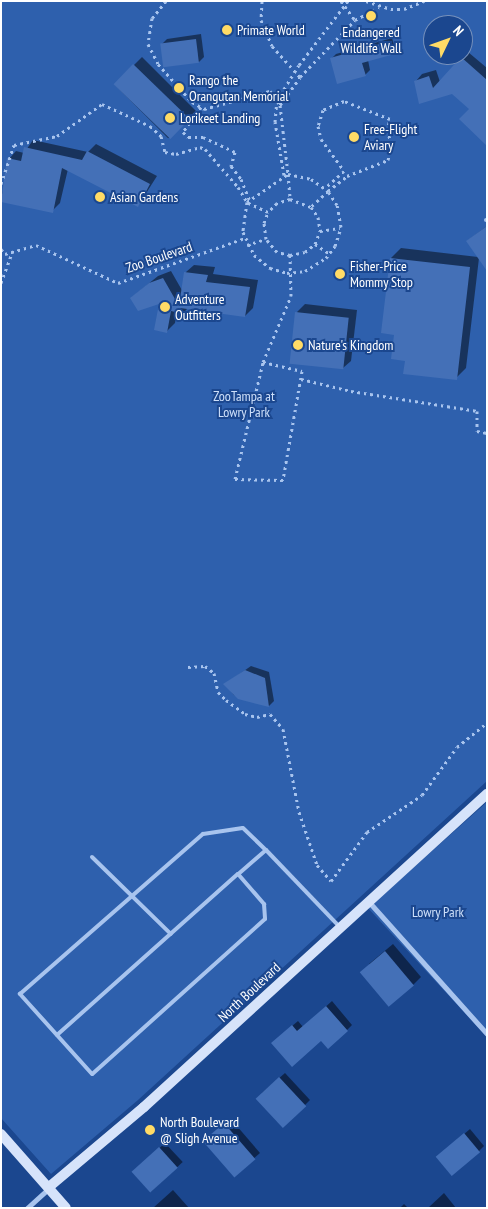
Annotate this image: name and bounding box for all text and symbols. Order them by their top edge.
marker: Endangered Wildlife Wall [365,10,377,22]
north arrow [423,15,473,65]
place label: Primate World [237,22,305,38]
text: N [449,22,468,39]
marker: Primate World [221,24,233,36]
place label: Endangered Wildlife Wall [340,24,402,56]
place label: Rango the Orangutan Memorial [189,72,289,104]
marker: Rango the Orangutan Memorial [173,82,185,94]
place label: Lorikeet Landing [180,110,260,126]
marker: Lorikeet Landing [164,112,176,124]
place label: Free-Flight Aviary [364,121,417,154]
marker: Free-Flight Aviary [348,131,360,143]
place label: Asian Gardens [110,189,178,205]
marker: Asian Gardens [94,191,106,203]
street label: Zoo Boulevard [124,238,194,276]
place label: Fisher-Price Mommy Stop [350,258,413,290]
marker: Fisher-Price Mommy Stop [334,268,346,280]
place label: Adventure Outfitters [175,291,225,324]
marker: Adventure Outfitters [159,301,171,313]
place label: Nature's Kingdom [308,337,393,353]
marker: Nature's Kingdom [292,339,304,351]
park label: ZooTampa at Lowry Park [213,388,275,421]
park label: Lowry Park [412,904,464,920]
street label: North Boulevard [214,959,284,1025]
place label: North Boulevard @ Sligh Avenue [160,1114,239,1146]
marker: North Boulevard @ Sligh Avenue [144,1124,156,1136]

